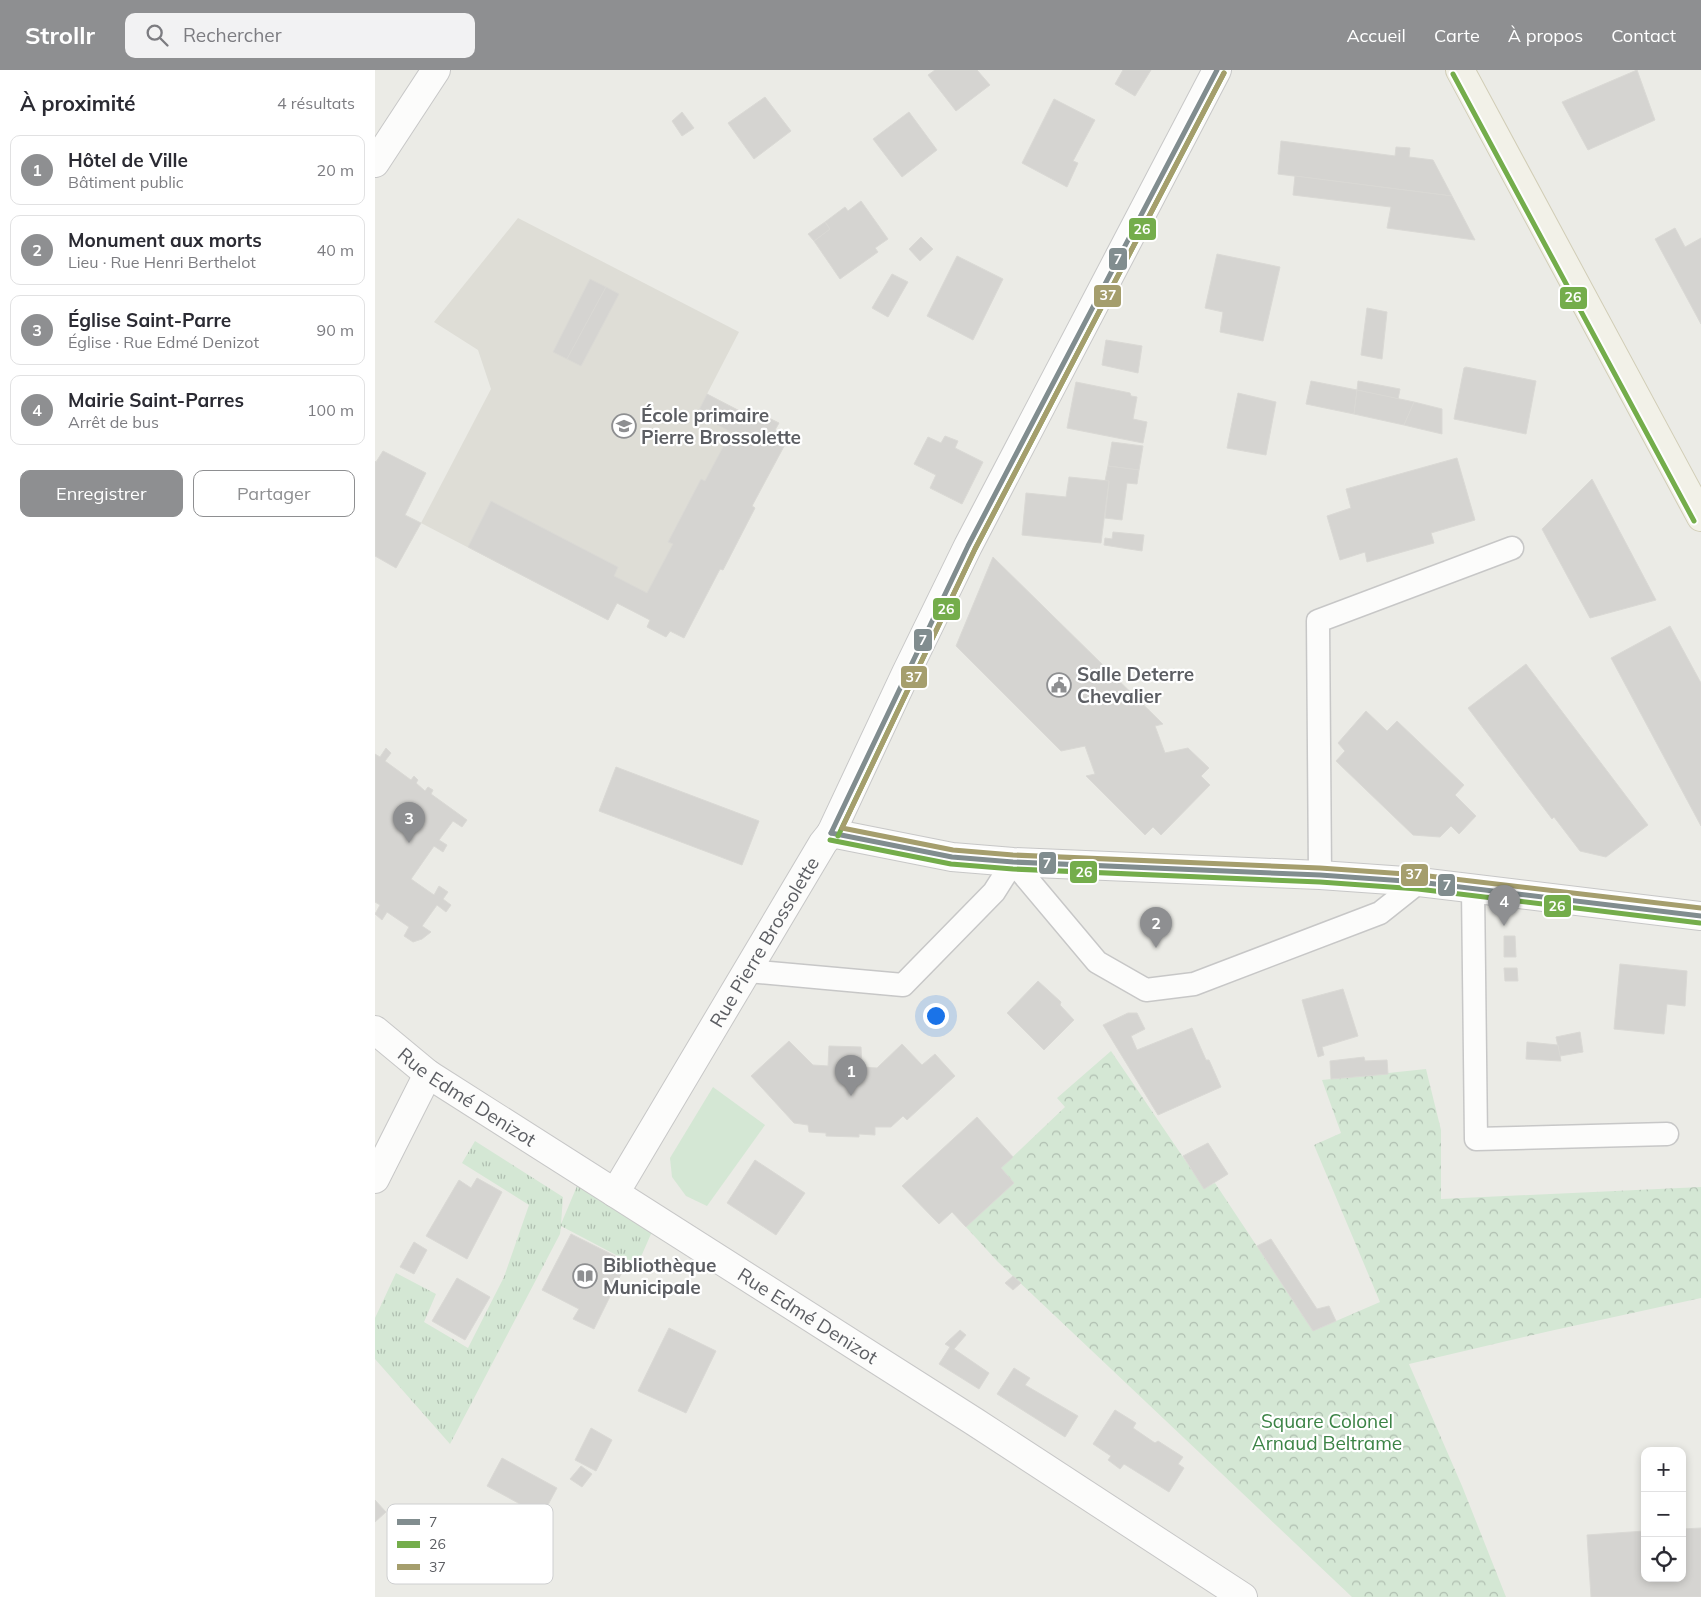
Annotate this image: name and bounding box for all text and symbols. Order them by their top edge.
search box [125,13,475,58]
text: Strollr [25,20,95,50]
icon: search [143,21,171,49]
text: Rechercher [183,23,282,47]
text: Accueil [1346,24,1406,47]
text: Carte [1434,24,1480,47]
text: À propos [1508,24,1583,47]
text: Contact [1611,24,1676,47]
text: À proximité [20,90,136,116]
text: 4 résultats [277,93,355,113]
text: Hôtel de Ville [68,148,188,172]
text: 1 [32,160,42,180]
text: 20 m [317,160,354,180]
text: Bâtiment public [68,172,184,192]
line badge: 26 [1128,217,1157,241]
text: 26 [1134,220,1150,238]
text: Monument aux morts [68,228,262,252]
text: 2 [32,240,42,260]
text: 40 m [317,240,354,260]
line badge: 7 [1108,247,1128,271]
text: 7 [1114,250,1122,268]
text: Lieu · Rue Henri Berthelot [68,252,256,272]
line badge: 37 [1093,284,1122,308]
text: 37 [1100,286,1116,304]
line badge: 26 [1559,286,1588,310]
text: 26 [1565,288,1581,306]
text: Église Saint-Parre [68,308,231,332]
text: 3 [32,320,42,340]
text: 90 m [317,320,354,340]
text: Église · Rue Edmé Denizot [68,332,259,352]
text: Mairie Saint-Parres [68,388,244,412]
text: 4 [32,400,42,420]
text: 100 m [307,400,354,420]
place label: École primaire Pierre Brossolette [641,403,801,449]
text: Arrêt de bus [68,412,159,432]
school or university icon: École primaire Pierre Brossolette [611,413,637,439]
button: Enregistrer [20,470,183,517]
button: Partager [193,470,355,517]
line badge: 26 [932,597,961,621]
text: 26 [938,600,954,618]
line badge: 7 [913,628,933,652]
text: 7 [919,631,927,649]
place label: Salle Deterre Chevalier [1077,662,1194,708]
line badge: 37 [900,665,928,689]
text: 37 [906,668,922,686]
public building icon: Salle Deterre Chevalier [1046,672,1072,698]
pin: 3 [393,802,425,843]
line badge: 7 [1038,851,1057,875]
street label: Rue Pierre Brossolette [704,852,824,1032]
text: 7 [1043,854,1051,872]
line badge: 26 [1069,860,1098,884]
text: 26 [1076,863,1092,881]
line badge: 37 [1400,863,1429,887]
text: 37 [1406,865,1422,883]
line badge: 7 [1437,873,1456,897]
text: 7 [1443,876,1451,894]
pin: 4 [1488,885,1520,926]
line badge: 26 [1543,894,1572,918]
text: 26 [1549,897,1565,915]
pin: 2 [1140,907,1172,948]
your location [923,1003,949,1029]
street label: Rue Edmé Denizot [393,1042,541,1152]
pin: 1 [835,1055,867,1096]
place label: Bibliothèque Municipale [603,1253,717,1299]
street label: Rue Edmé Denizot [733,1262,883,1369]
library icon: Bibliothèque Municipale [572,1263,598,1289]
park label: Square Colonel Arnaud Beltrame [1252,1409,1402,1455]
map controls [1641,1447,1686,1582]
button: + [1641,1447,1686,1492]
button: − [1641,1492,1686,1537]
legend [387,1504,553,1584]
text: 7 [429,1513,437,1531]
text: 26 [429,1535,446,1553]
button: locate [1641,1537,1686,1582]
text: 37 [429,1558,446,1576]

